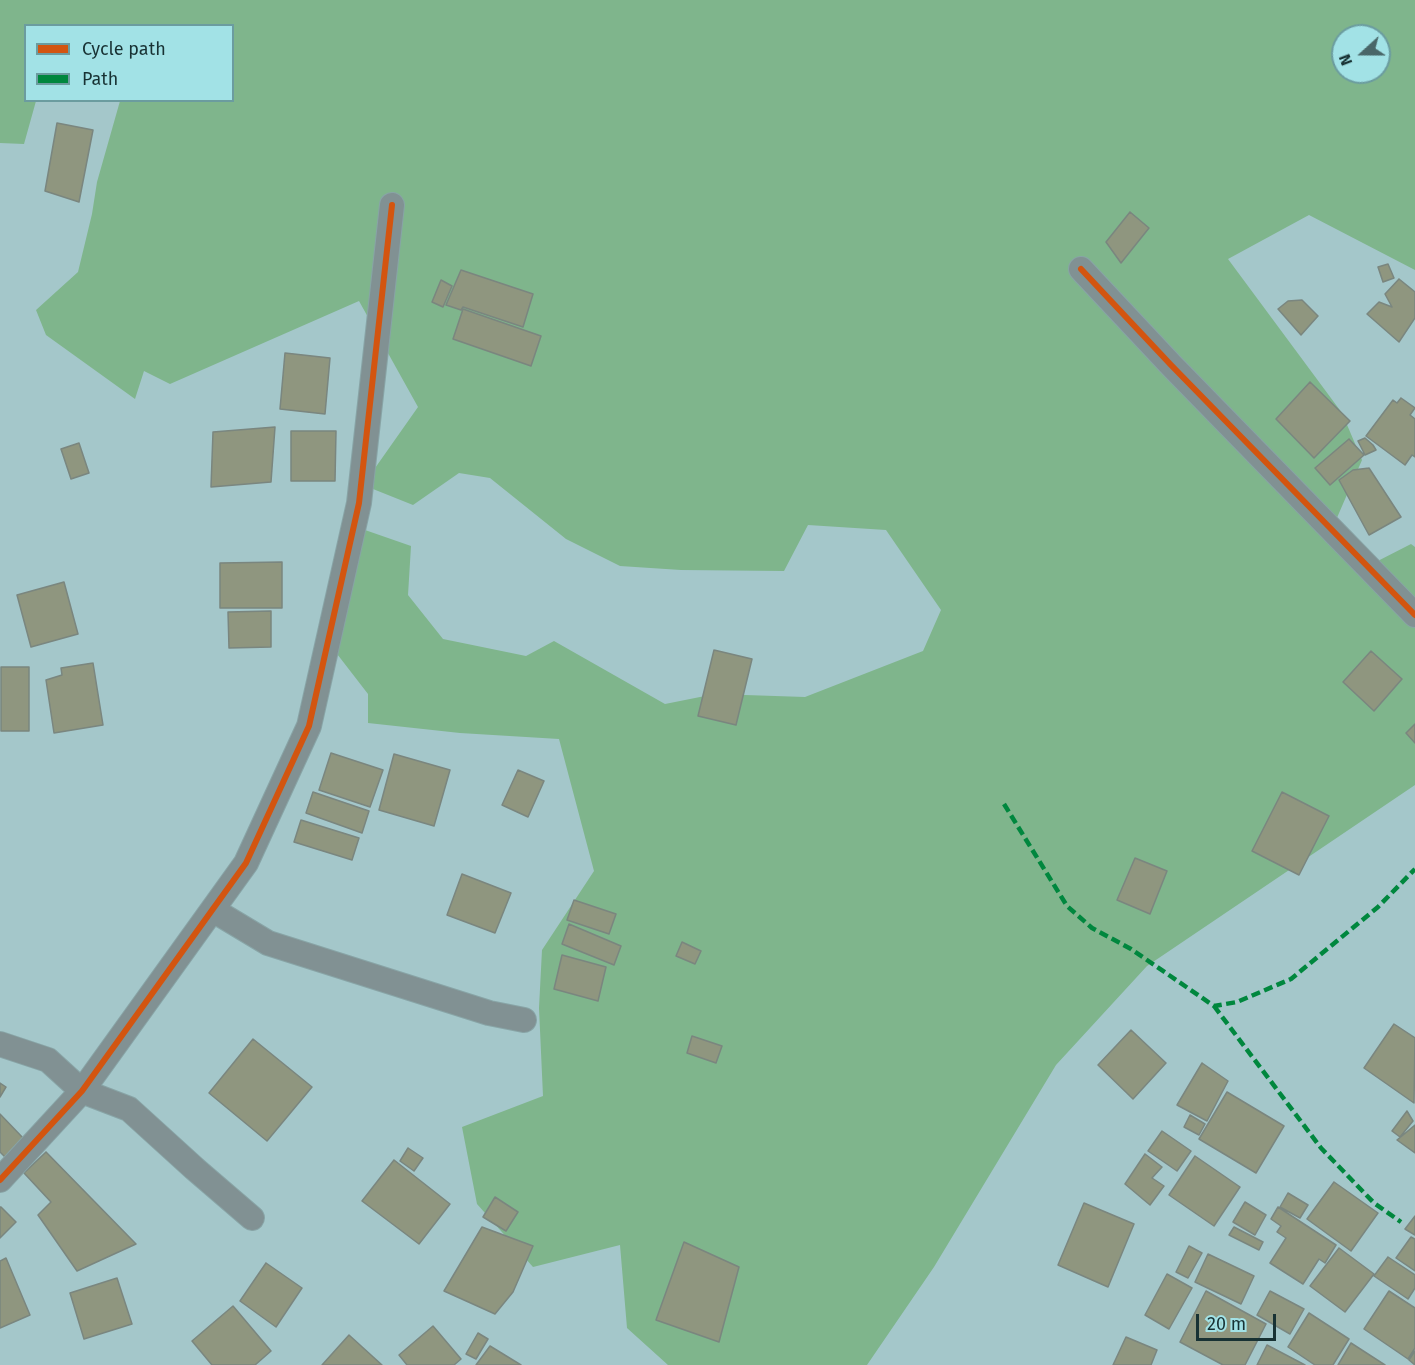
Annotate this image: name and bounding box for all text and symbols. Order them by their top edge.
legend [24,24,234,102]
north arrow [1331,24,1391,84]
text: Cycle path [82,38,166,60]
text: N [1335,52,1356,68]
text: Path [82,68,118,90]
scale bar [1199,1302,1278,1340]
text: 20 m [1207,1313,1246,1335]

